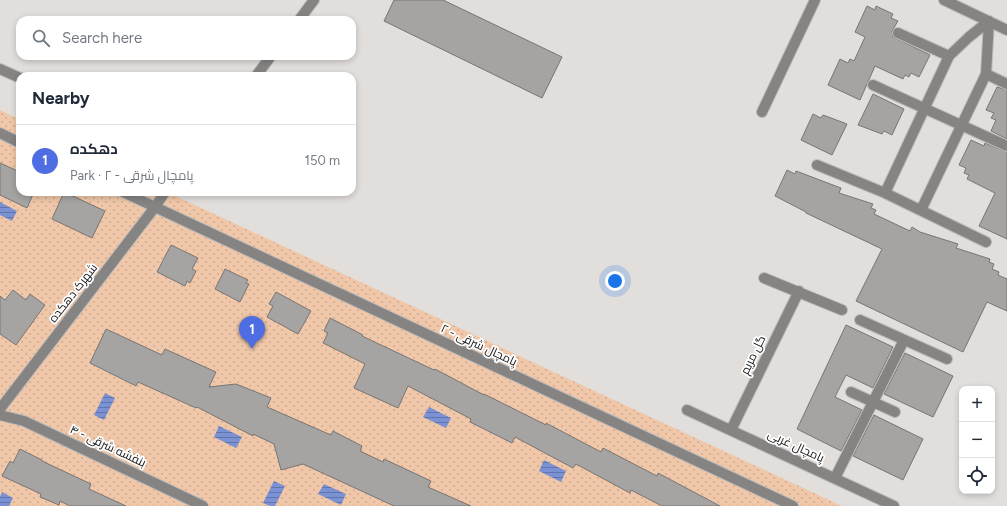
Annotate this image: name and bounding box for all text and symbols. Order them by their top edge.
search box [16,16,356,60]
icon: search [30,27,52,49]
text: Search here [62,29,142,47]
text: Nearby [32,88,90,108]
text: دهکده [70,140,118,158]
text: 1 [42,153,48,168]
text: 150 m [305,153,340,168]
text: Park · پامچال شرقی - ۲ [70,168,194,183]
street label: شهرک دهکده [46,261,100,325]
your location [605,271,625,291]
pin: 1 [239,316,265,349]
street label: پامچال شرقی - ۲ [438,321,520,371]
street label: گل مریم [738,333,769,377]
map controls [959,386,995,494]
button: + [959,386,995,422]
street label: بنفشه شرقی - ۴ [68,422,148,470]
button: − [959,422,995,458]
street label: پامچال غربی [765,427,827,467]
button: locate [959,458,995,494]

